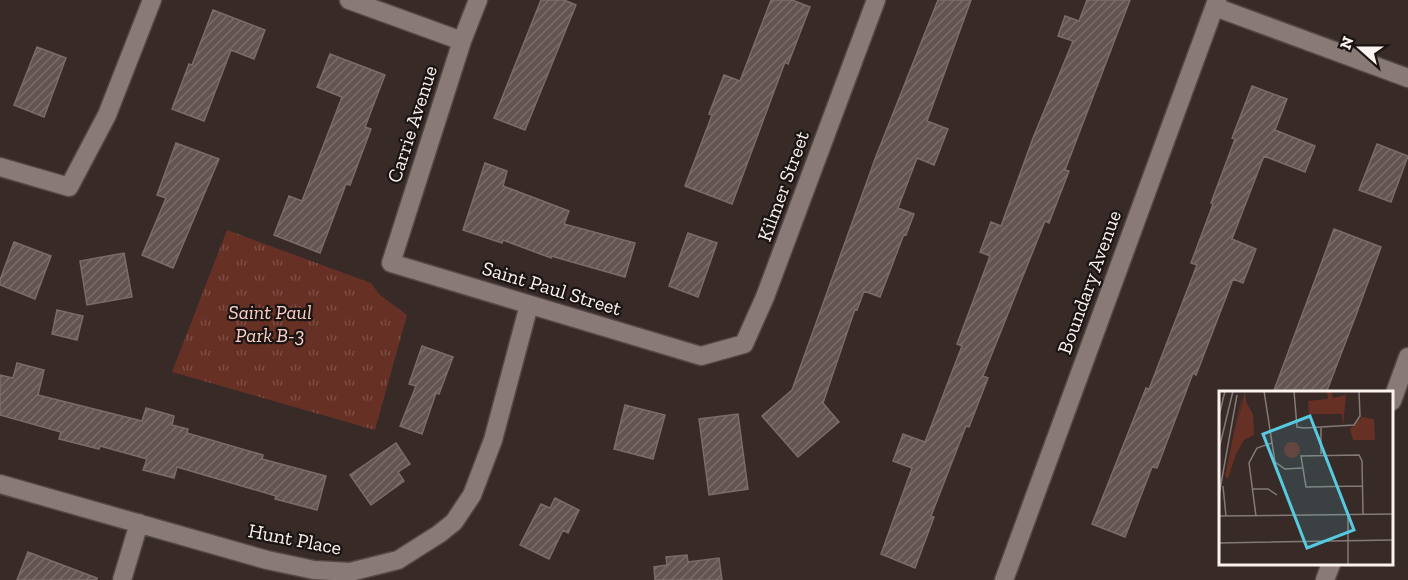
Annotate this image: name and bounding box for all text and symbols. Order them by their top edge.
north arrow [1330,18,1390,78]
text: N [1335,34,1358,52]
street label: Carrie Avenue [382,62,442,186]
street label: Kilmer Street [752,127,814,244]
street label: Boundary Avenue [1052,207,1126,357]
street label: Saint Paul Street [480,255,625,321]
park label: Saint Paul Park B-3 [228,300,312,347]
inset map [1219,391,1393,565]
street label: Hunt Place [246,518,344,560]

